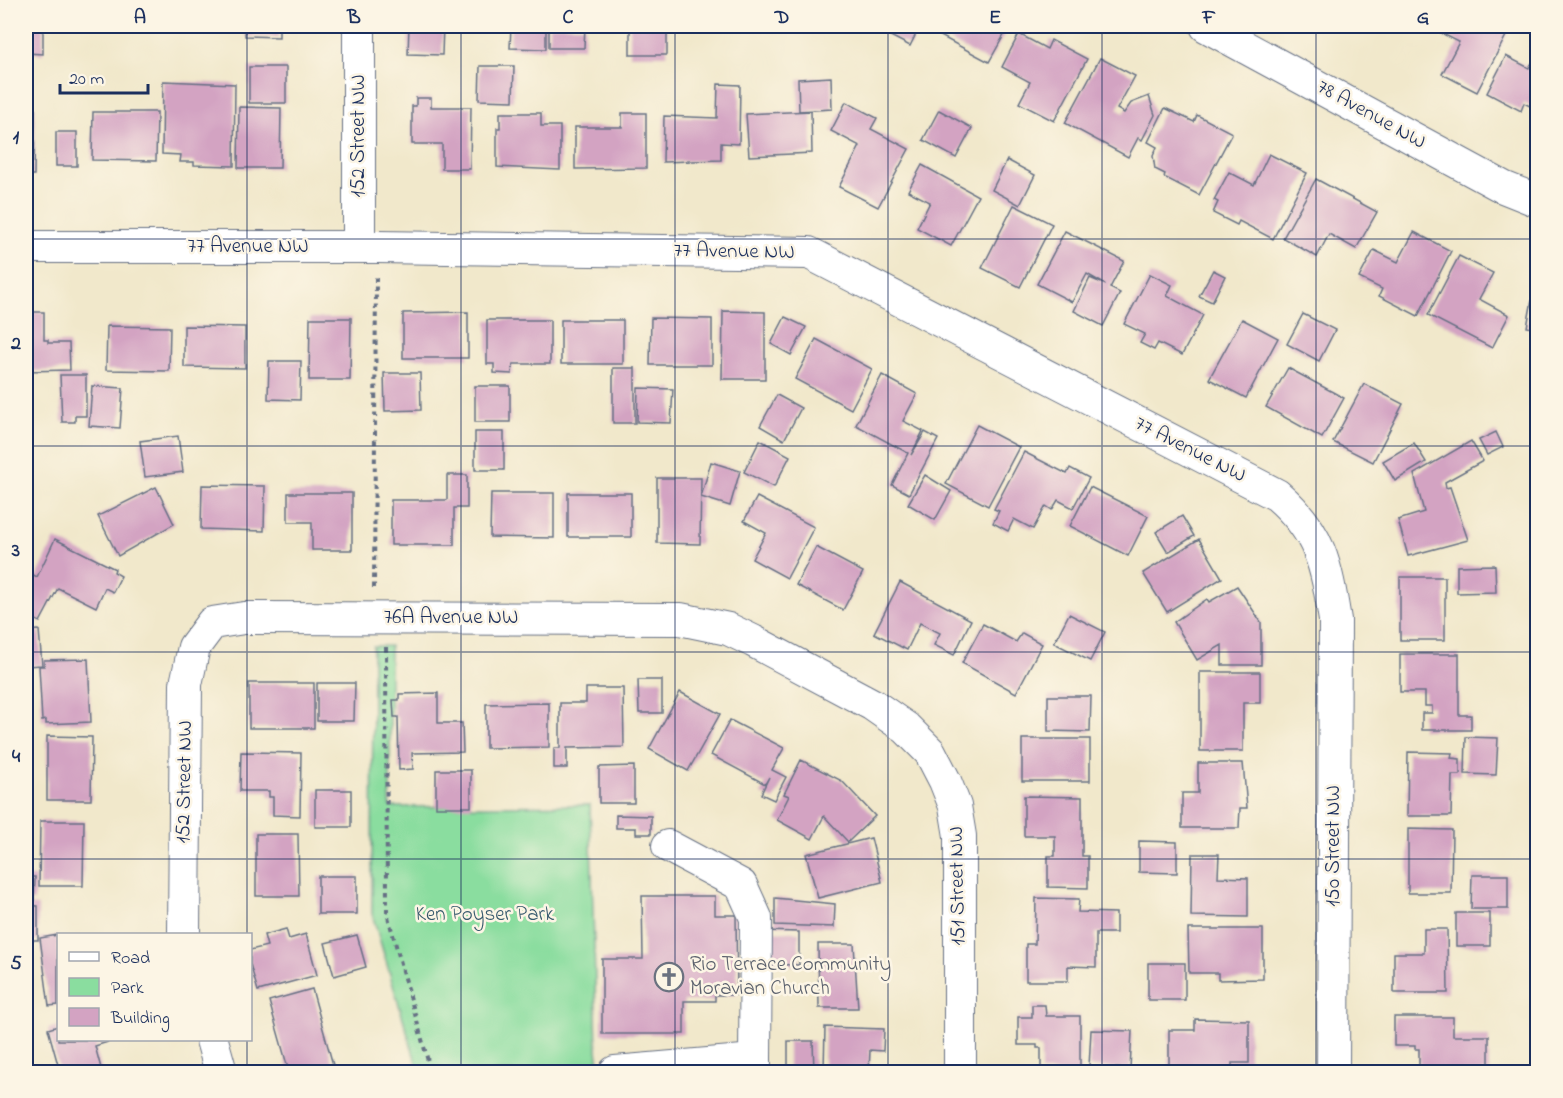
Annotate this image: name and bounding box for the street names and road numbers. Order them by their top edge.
street label: 78 Avenue NW [1311,73,1431,157]
street label: 152 Street NW [344,75,374,198]
street label: 77 Avenue NW [187,232,309,262]
street label: 77 Avenue NW [673,236,795,268]
street label: 77 Avenue NW [1129,409,1251,491]
street label: 76A Avenue NW [384,603,518,633]
street label: 152 Street NW [169,720,201,844]
street label: 150 Street NW [1319,785,1349,907]
street label: 151 Street NW [942,826,974,946]

